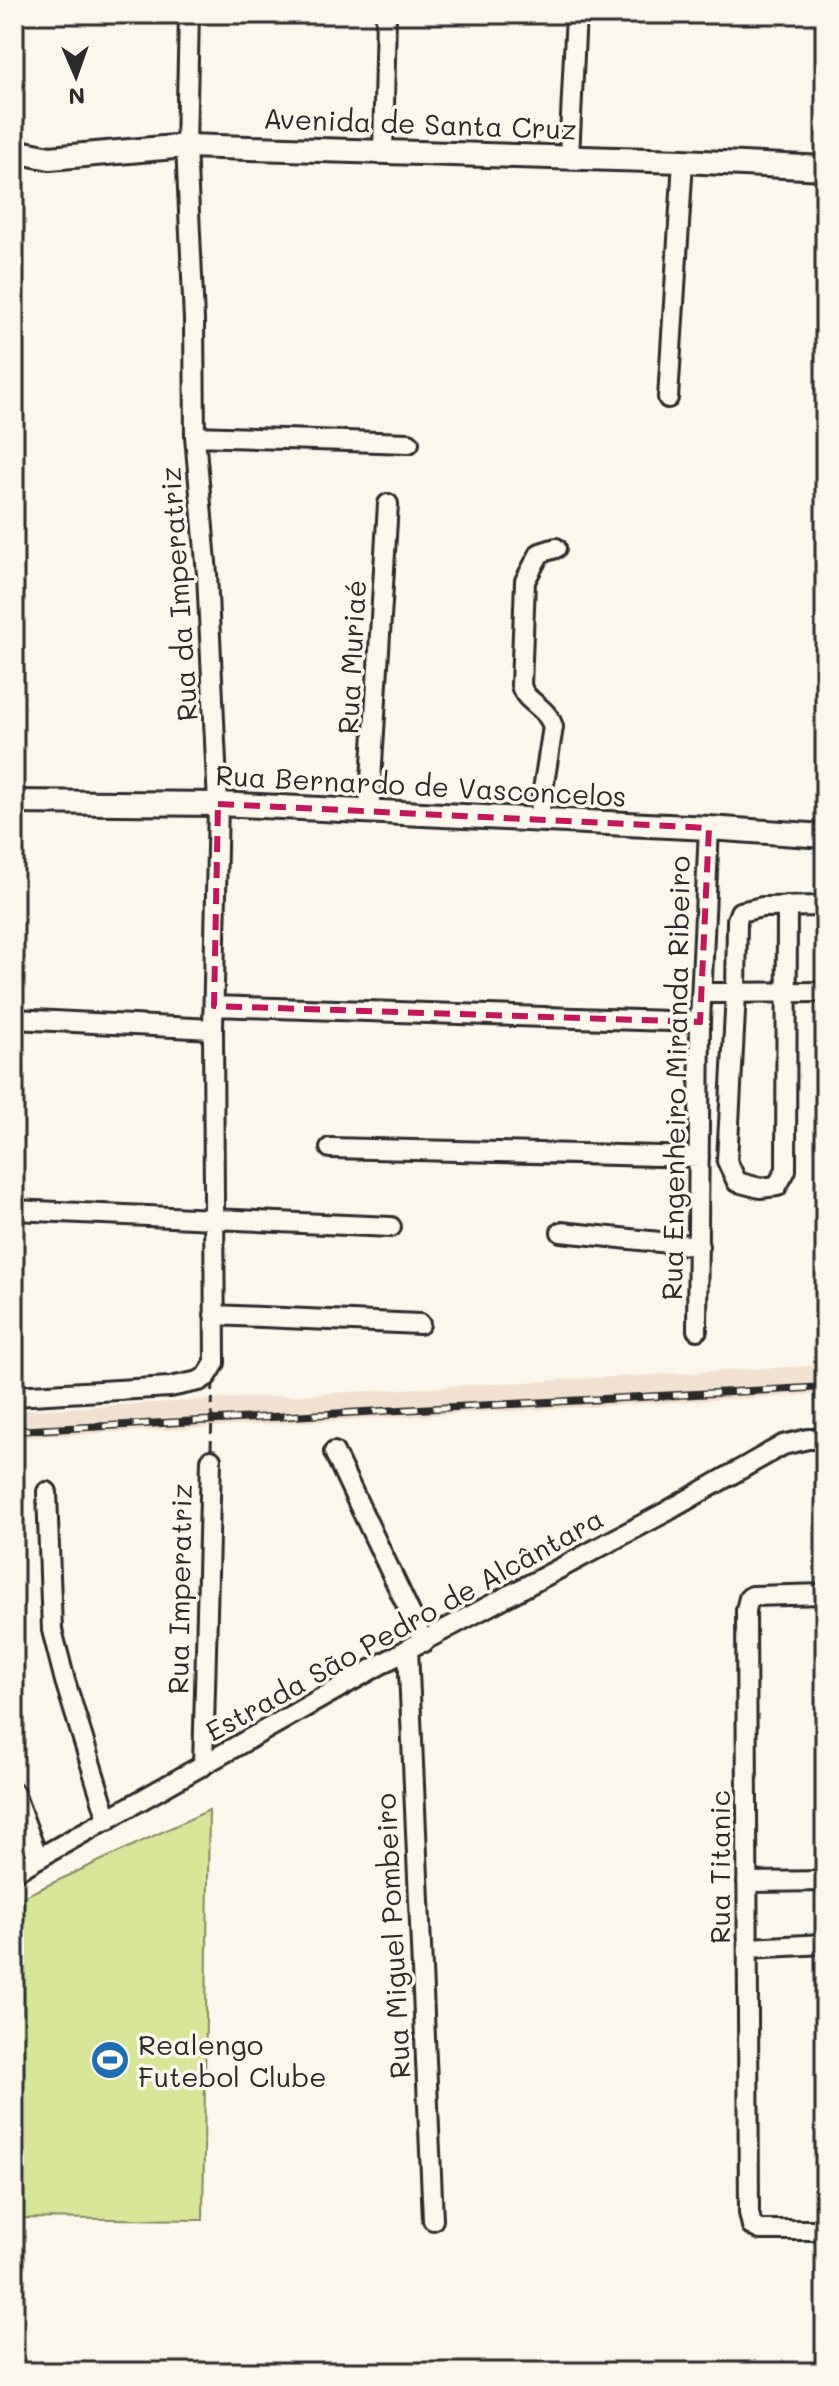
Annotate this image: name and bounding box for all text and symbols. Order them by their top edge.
north arrow [36,36,116,116]
text: N [68,82,86,111]
street label: Avenida de Santa Cruz [263,100,577,146]
street label: Rua da Imperatriz [151,466,205,722]
street label: Rua Muriaé [329,579,373,735]
street label: Rua Bernardo de Vasconcelos [215,756,627,814]
street label: Rua Engenheiro Miranda Ribeiro [653,855,697,1301]
street label: Rua Imperatriz [159,1483,199,1695]
street label: Estrada São Pedro de Alcântara [199,1499,609,1749]
street label: Rua Titanic [701,1790,737,1944]
street label: Rua Miguel Pombeiro [367,1792,417,2080]
place label: Realengo Futebol Clube [138,2026,327,2094]
sports icon: Realengo Futebol Clube [89,2039,131,2081]

